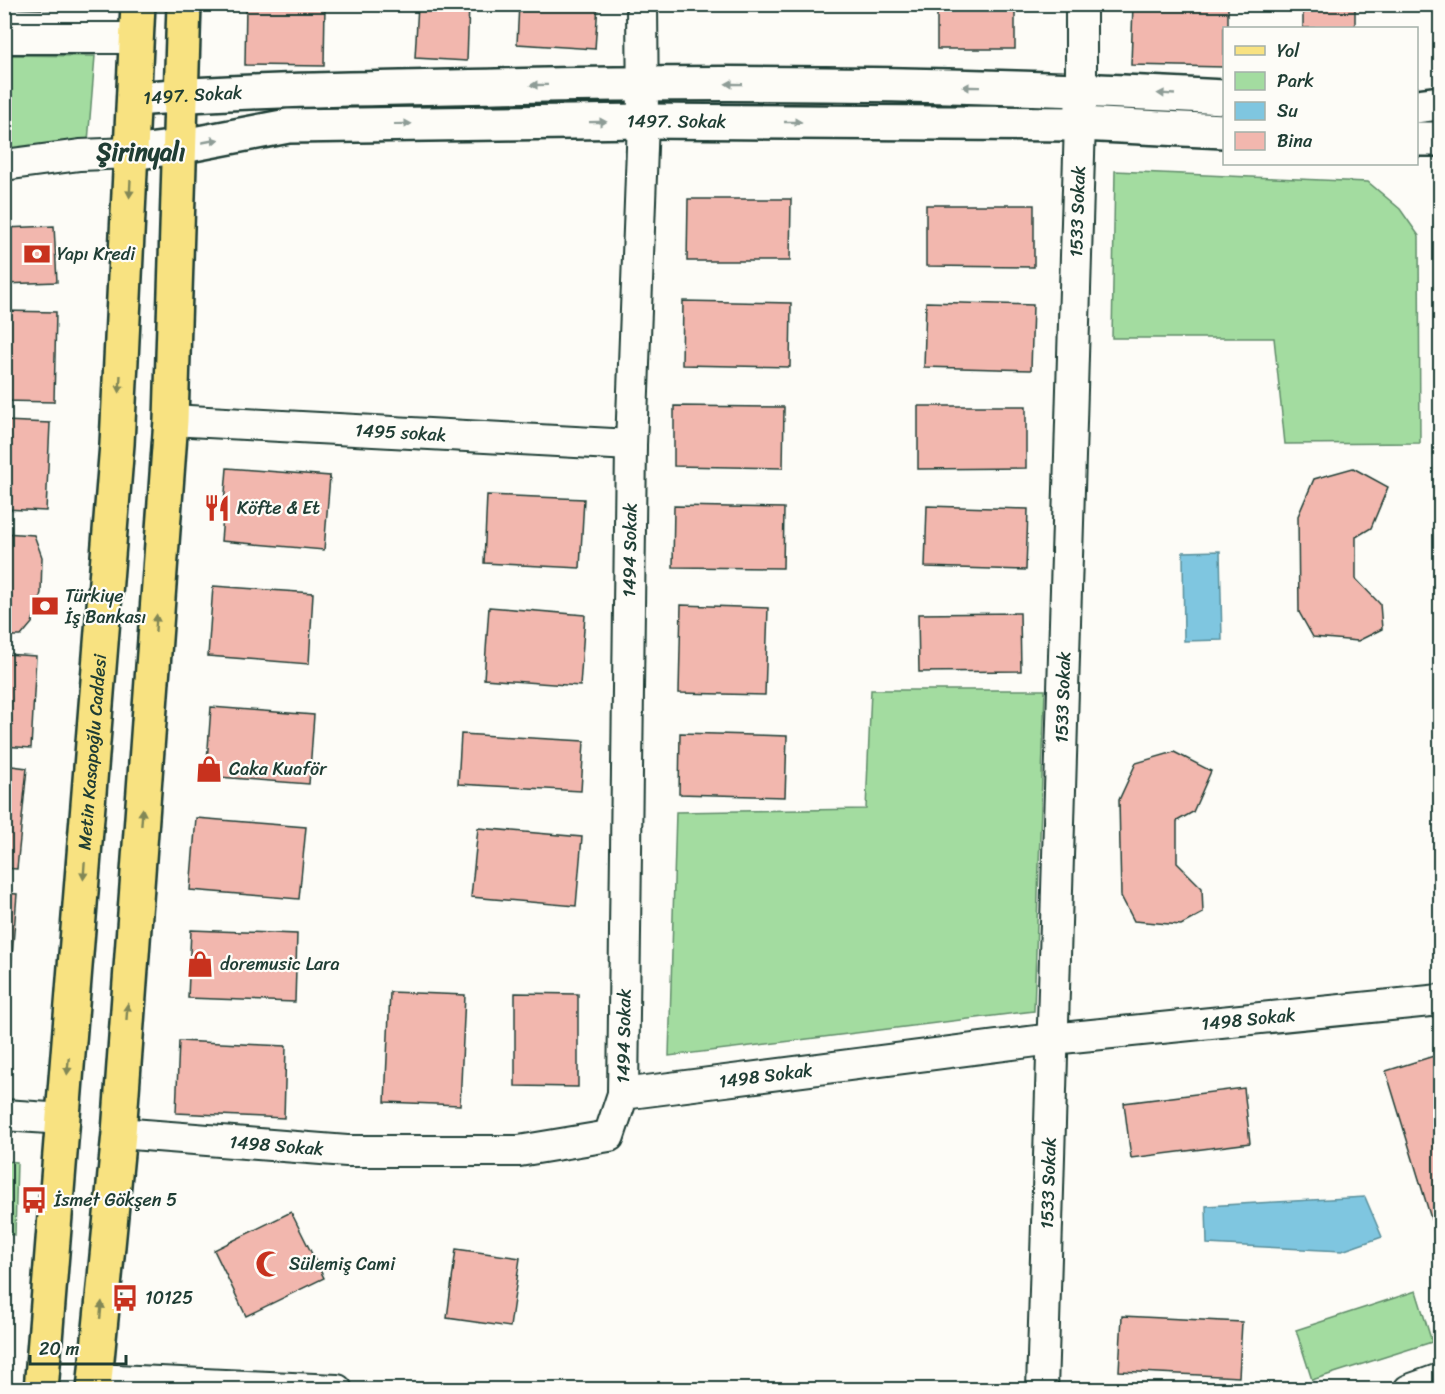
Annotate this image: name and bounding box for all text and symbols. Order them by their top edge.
legend [1223,27,1418,165]
text: Yol [1277,35,1300,67]
text: Park [1277,65,1314,97]
street label: 1497. Sokak [142,76,243,114]
one-way arrow [725,79,744,89]
one-way arrow [530,80,549,90]
one-way arrow [962,83,981,92]
one-way arrow [1157,89,1176,98]
text: Su [1277,95,1298,127]
street label: 1497. Sokak [627,105,727,138]
one-way arrow [589,117,608,126]
one-way arrow [784,117,803,127]
one-way arrow [394,119,413,129]
text: Bina [1277,125,1313,157]
district label: Şirinyalı [96,131,186,173]
one-way arrow [201,136,220,145]
street label: 1533 Sokak [1060,165,1095,258]
one-way arrow [125,179,134,198]
place label: Yapı Kredi [57,238,136,270]
bank icon: Yapı Kredi [22,239,52,269]
one-way arrow [116,374,125,393]
street label: 1495 sokak [354,414,447,451]
place label: Köfte & Et [237,492,320,524]
restaurant icon: Köfte & Et [202,493,232,523]
street label: 1494 Sokak [613,502,646,598]
place label: Türkiye İş Bankası [64,580,146,633]
bank icon: Türkiye İş Bankası [30,591,60,621]
one-way arrow [151,613,161,632]
street label: 1533 Sokak [1045,650,1080,744]
street label: Metin Kasapoğlu Caddesi [68,652,116,851]
place label: Caka Kuaför [229,753,328,785]
shop icon: Caka Kuaför [194,754,224,784]
one-way arrow [137,808,146,827]
one-way arrow [79,862,89,881]
place label: doremusic Lara [220,948,339,980]
shop icon: doremusic Lara [185,949,215,979]
street label: 1494 Sokak [607,988,640,1084]
street label: 1498 Sokak [1200,999,1297,1040]
one-way arrow [122,1002,132,1021]
street label: 1498 Sokak [717,1054,815,1098]
one-way arrow [63,1056,73,1075]
street label: 1498 Sokak [228,1126,325,1165]
street label: 1533 Sokak [1031,1136,1066,1229]
place label: İsmet Gökşen 5 [53,1184,177,1216]
bus stop icon: İsmet Gökşen 5 [19,1185,49,1215]
place label: Sülemiş Cami [289,1248,396,1280]
mosque icon: Sülemiş Cami [254,1249,284,1279]
place label: 10125 [145,1282,193,1314]
bus stop icon: 10125 [110,1283,140,1313]
one-way arrow [96,1301,106,1320]
scale bar [30,1328,126,1366]
text: 20 m [39,1333,79,1365]

